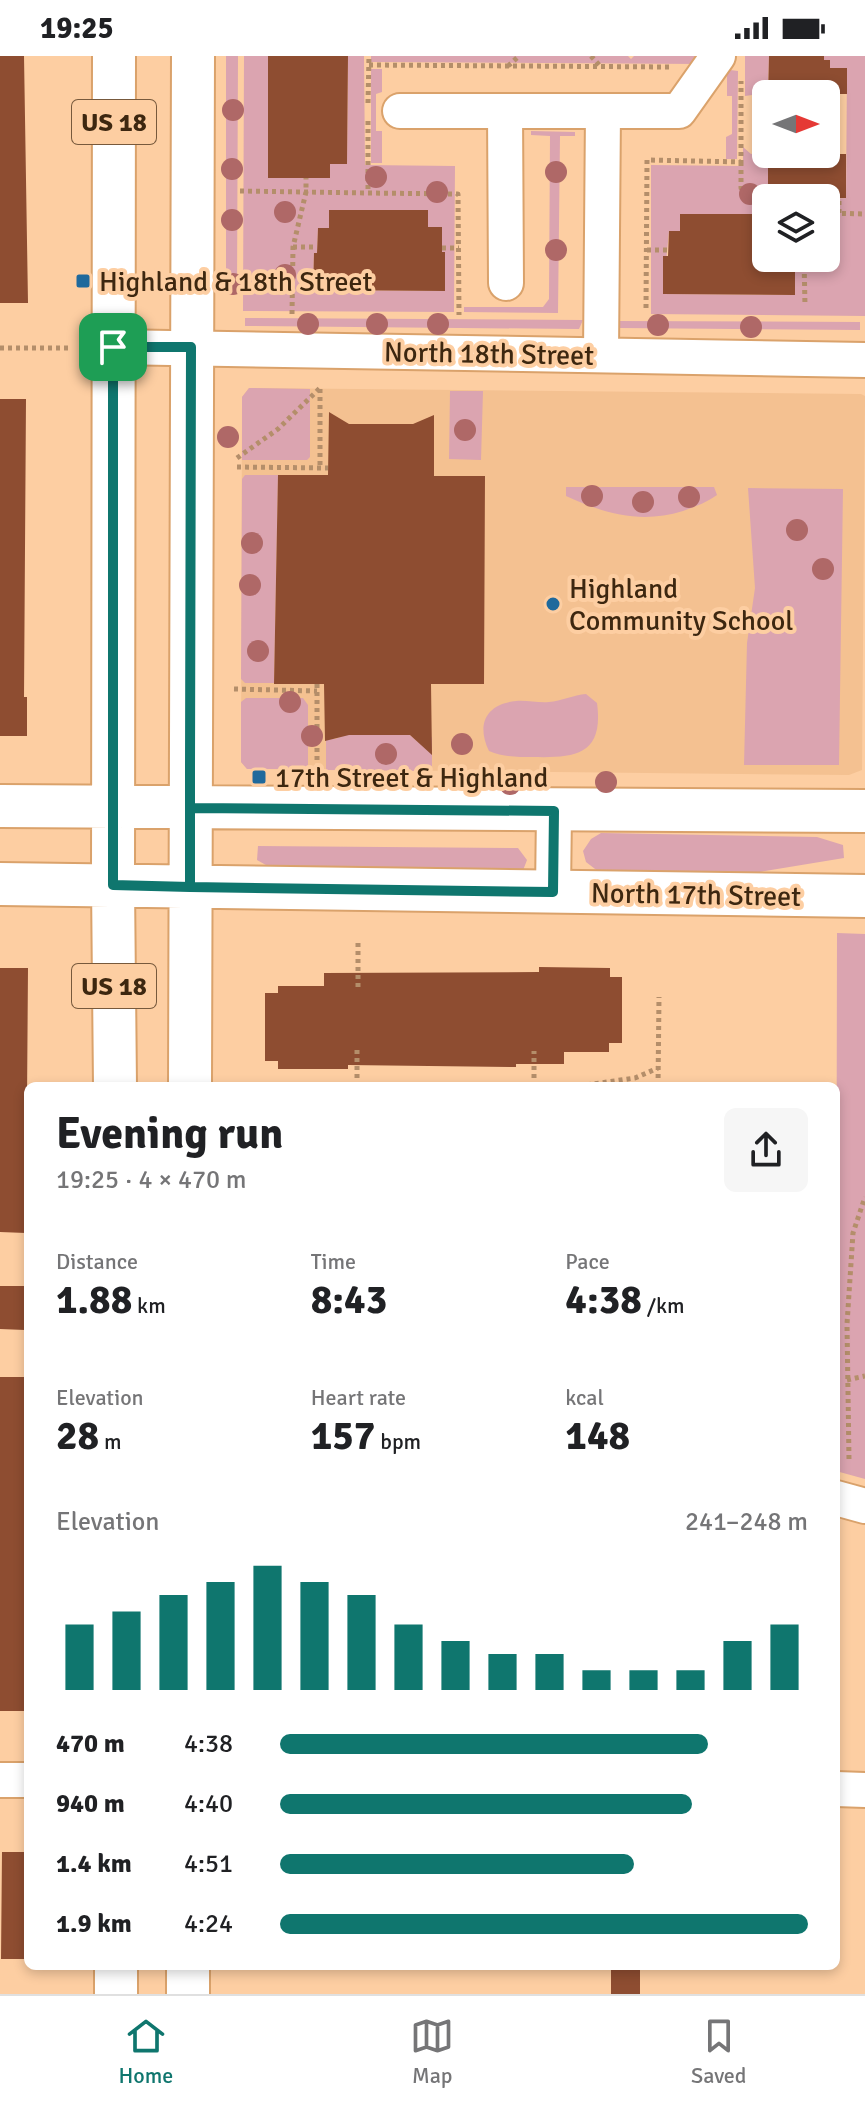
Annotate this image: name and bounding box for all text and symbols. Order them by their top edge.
text: 19:25 [40,10,114,47]
north arrow [752,80,840,168]
map controls [752,80,840,272]
road number: US 18 [72,100,156,144]
button: layers [752,184,840,272]
place label: Highland & 18th Street [99,265,372,299]
marker: Highland & 18th Street [74,272,92,290]
pin [79,313,147,381]
icon: arrive [91,325,135,369]
street label: North 18th Street [384,335,594,373]
place label: Highland Community School [569,572,793,638]
marker: Highland Community School [544,595,562,613]
place label: 17th Street & Highland [275,761,548,795]
marker: 17th Street & Highland [250,768,268,786]
street label: North 17th Street [591,876,801,914]
road number: US 18 [72,964,156,1008]
text: Evening run [56,1107,283,1161]
button: share [724,1108,808,1192]
text: 19:25 · 4 × 470 m [56,1164,247,1196]
text: Distance [56,1248,138,1275]
text: Time [311,1248,356,1275]
text: Pace [565,1248,610,1275]
text: 1.88 [56,1275,132,1325]
text: 8:43 [311,1275,387,1325]
text: 4:38 [565,1275,642,1325]
text: km [132,1292,166,1319]
text: /km [642,1292,685,1319]
text: Elevation [56,1384,144,1411]
text: Heart rate [311,1384,406,1411]
text: kcal [565,1384,604,1411]
text: 28 [56,1411,99,1461]
text: 157 [311,1411,375,1461]
text: 148 [565,1411,630,1461]
text: m [99,1428,122,1455]
text: bpm [375,1428,421,1455]
text: Elevation [56,1506,160,1538]
text: 241–248 m [685,1506,808,1538]
text: 470 m [56,1728,125,1760]
text: 4:38 [184,1728,233,1760]
text: 940 m [56,1788,125,1820]
text: 4:40 [184,1788,233,1820]
text: 1.4 km [56,1848,132,1880]
text: 4:51 [184,1848,233,1880]
text: 1.9 km [56,1908,132,1940]
text: 4:24 [184,1908,233,1940]
tab: Home [118,2014,173,2089]
tab: Map [410,2014,454,2089]
tab: Saved [691,2014,747,2089]

